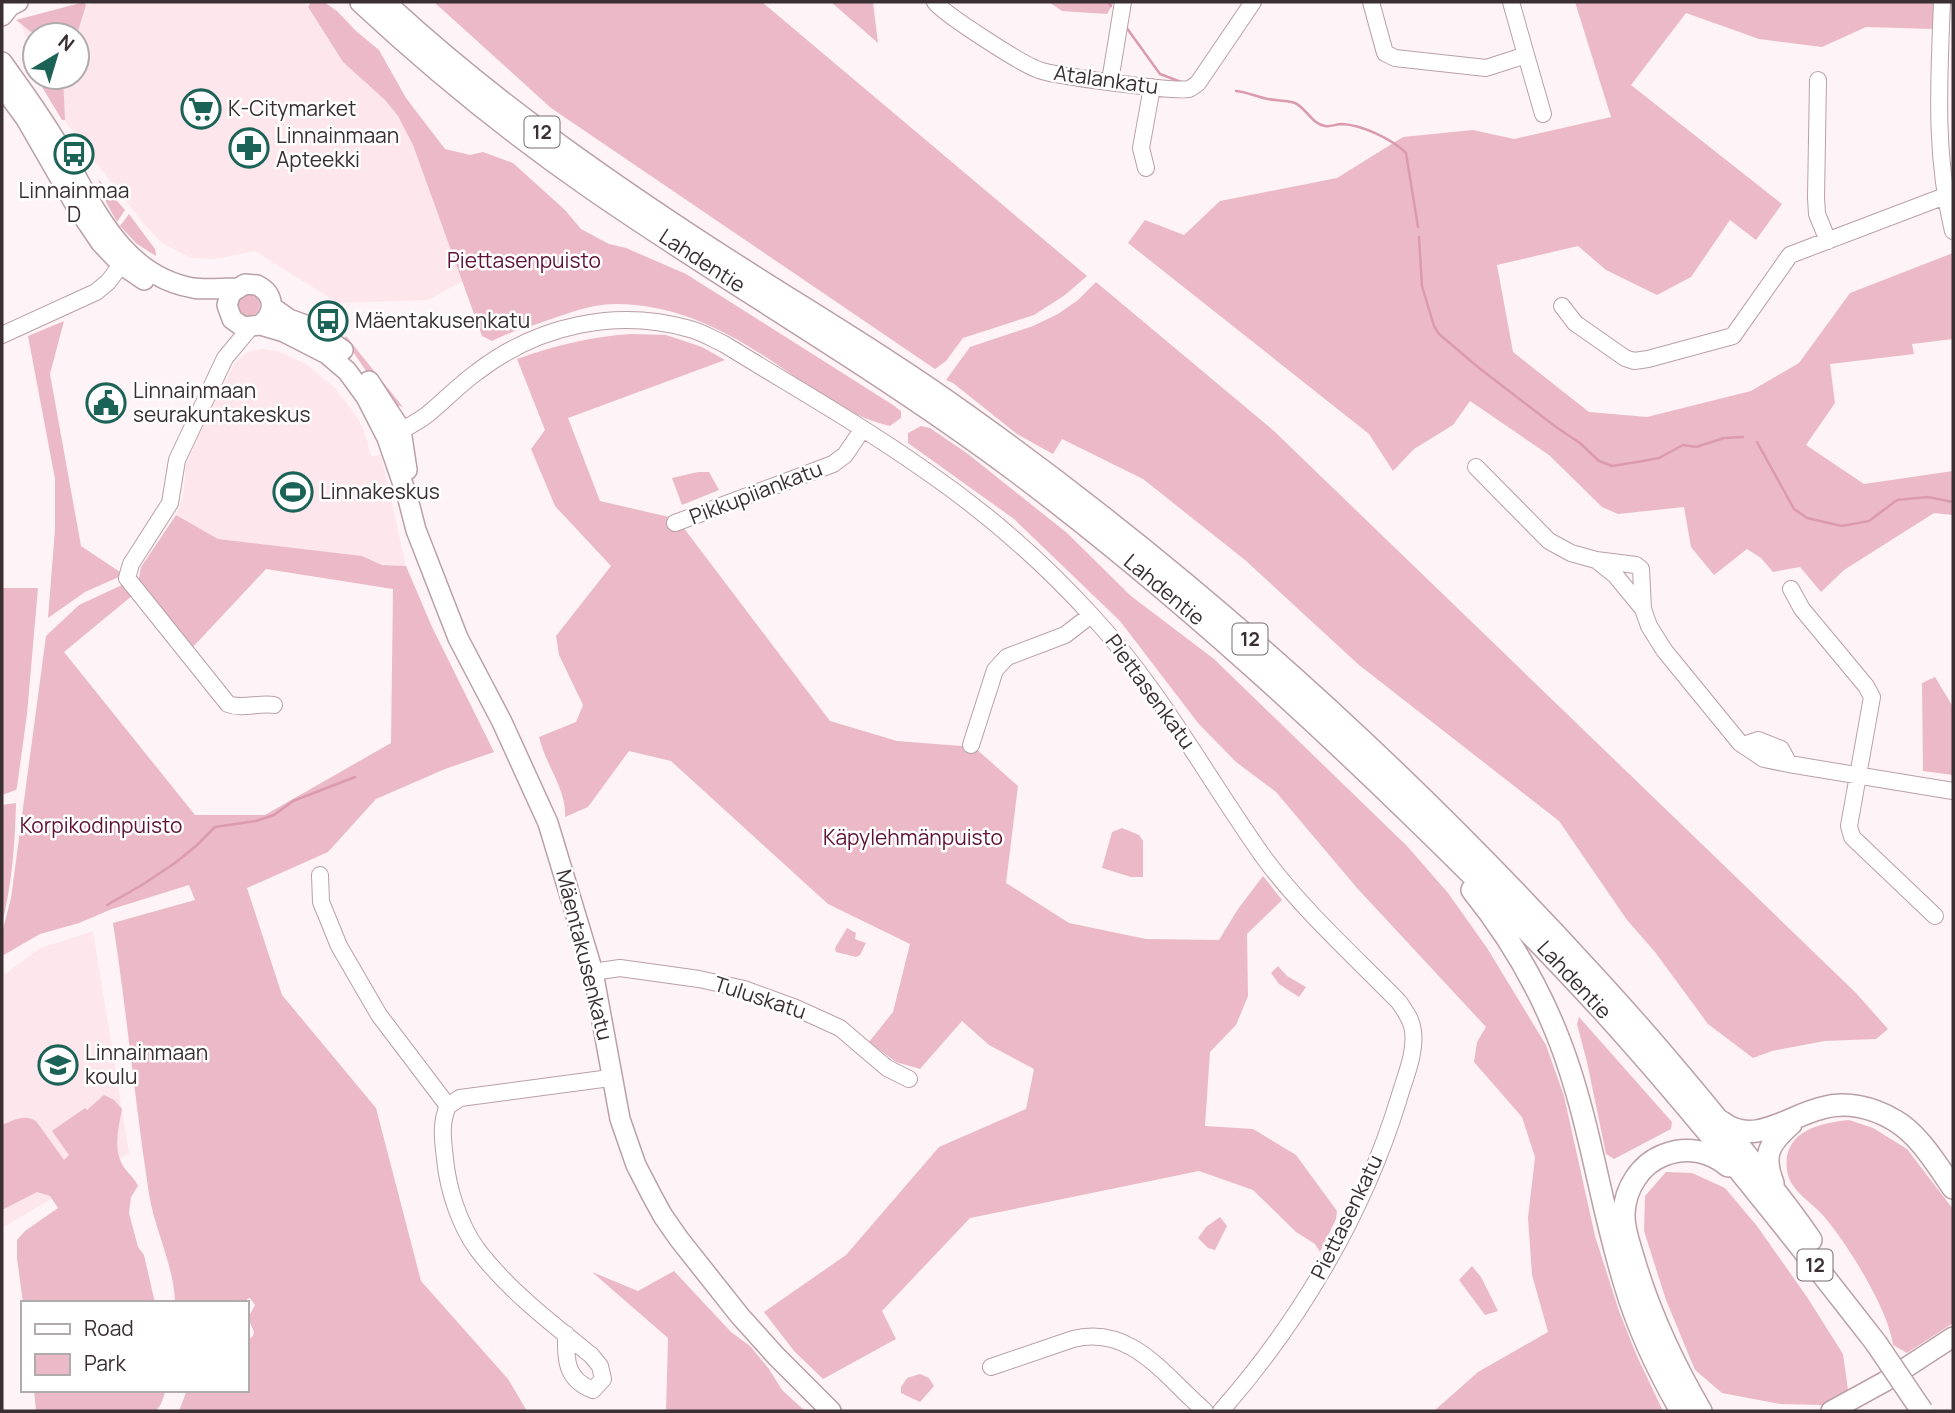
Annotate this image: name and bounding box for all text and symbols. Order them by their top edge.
north arrow [21,21,91,91]
text: N [53,28,80,57]
street label: Atalankatu [1052,58,1160,100]
supermarket icon: K-Citymarket [180,88,222,130]
place label: K-Citymarket [228,94,356,122]
road number: 12 [524,116,560,148]
place label: Linnainmaan Apteekki [276,121,399,173]
pharmacy icon: Linnainmaan Apteekki [228,127,270,169]
bus stop icon: Linnainmaa D [53,133,95,175]
place label: Linnainmaa D [19,176,129,228]
street label: Lahdentie [654,222,751,298]
park label: Piettasenpuisto [447,246,601,274]
bus stop icon: Mäentakusenkatu [307,300,349,342]
place label: Mäentakusenkatu [355,306,530,334]
place label: Linnainmaan seurakuntakeskus [133,376,310,428]
public building icon: Linnainmaan seurakuntakeskus [85,382,127,424]
street label: Pikkupiiankatu [685,454,826,530]
sports icon: Linnakeskus [272,471,314,513]
place label: Linnakeskus [320,477,440,505]
street label: Lahdentie [1118,547,1211,631]
road number: 12 [1232,624,1268,654]
street label: Piettasenkatu [1100,628,1202,754]
park label: Korpikodinpuisto [20,811,182,839]
park label: Käpylehmänpuisto [823,823,1003,851]
street label: Mäentakusenkatu [550,866,620,1043]
street label: Lahdentie [1531,934,1618,1024]
street label: Tuluskatu [711,969,810,1025]
place label: Linnainmaan koulu [85,1038,208,1090]
school or university icon: Linnainmaan koulu [37,1044,79,1086]
street label: Piettasenkatu [1304,1150,1388,1284]
road number: 12 [1798,1250,1832,1280]
legend [21,1301,248,1392]
text: Road [84,1314,134,1342]
text: Park [84,1349,126,1377]

